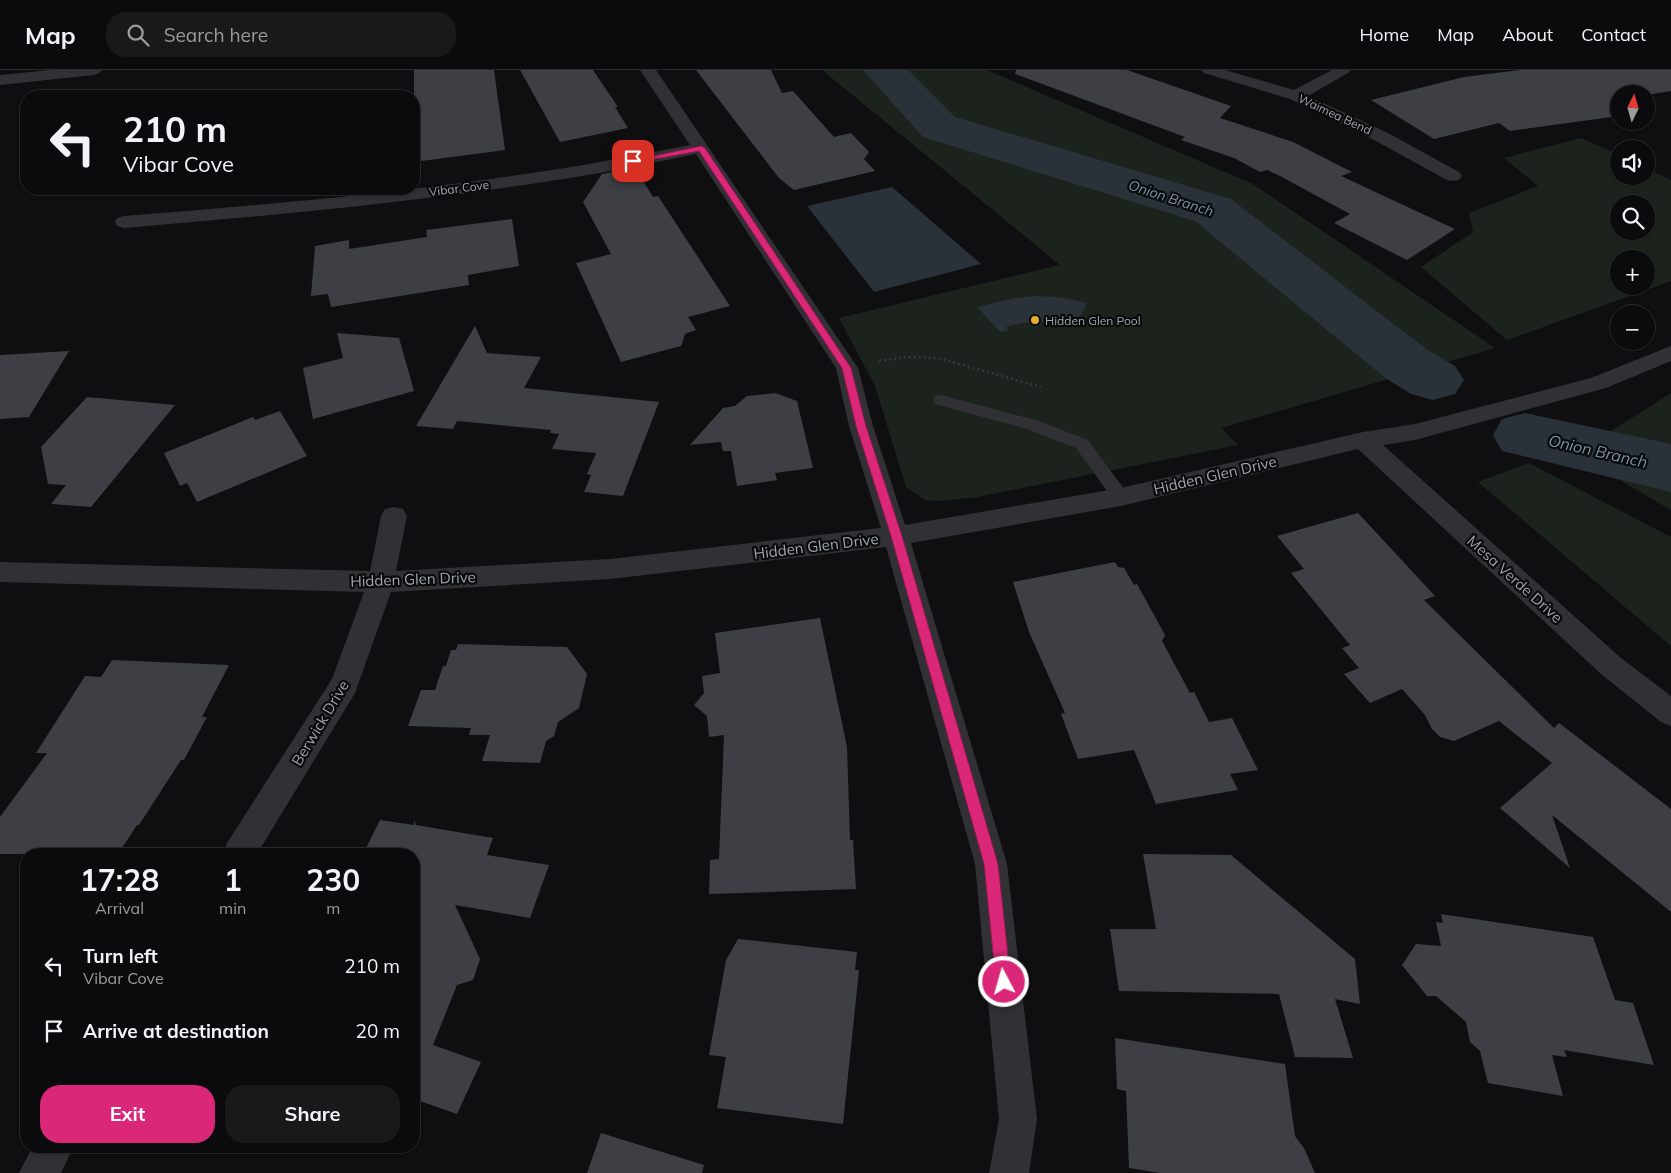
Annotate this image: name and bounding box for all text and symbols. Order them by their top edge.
search box [106,12,456,57]
text: Map [25,20,76,50]
icon: search [124,21,152,49]
text: Search here [164,23,268,47]
text: Home [1359,23,1409,46]
text: Map [1437,23,1474,46]
text: About [1502,23,1553,46]
text: Contact [1581,23,1646,46]
north arrow [1610,85,1655,130]
map controls [1610,85,1655,350]
street label: Waimea Bend [1296,91,1374,137]
text: 210 m [123,107,227,151]
icon: left [40,110,105,175]
pin [612,140,654,182]
button: sound [1610,140,1655,185]
icon: arrive [619,147,647,175]
text: Vibar Cove [123,150,234,178]
water label: Onion Branch [1126,176,1216,220]
street label: Vibar Cove [428,177,490,199]
button: search [1610,195,1655,240]
button: + [1610,250,1655,295]
button: − [1610,305,1655,350]
place label: Hidden Glen Pool [1045,313,1141,328]
marker: Hidden Glen Pool [1029,314,1041,326]
water label: Onion Branch [1546,430,1650,472]
street label: Hidden Glen Drive [1152,452,1278,498]
street label: Hidden Glen Drive [753,529,879,563]
street label: Mesa Verde Drive [1463,531,1567,627]
street label: Hidden Glen Drive [350,567,476,591]
street label: Berwick Drive [287,677,353,769]
text: 17:28 [80,861,159,899]
text: 1 [224,861,242,899]
text: 230 [306,861,360,899]
text: Arrival [95,898,144,918]
text: min [219,898,246,918]
text: m [326,898,340,918]
text: Turn left [83,944,158,968]
icon: left [40,952,68,980]
text: 210 m [344,954,400,978]
position arrow [977,955,1029,1007]
text: Vibar Cove [83,968,164,988]
icon: arrive [40,1017,68,1045]
text: Arrive at destination [83,1019,269,1043]
text: 20 m [356,1019,400,1043]
button: Exit [40,1085,215,1143]
button: Share [225,1085,400,1143]

